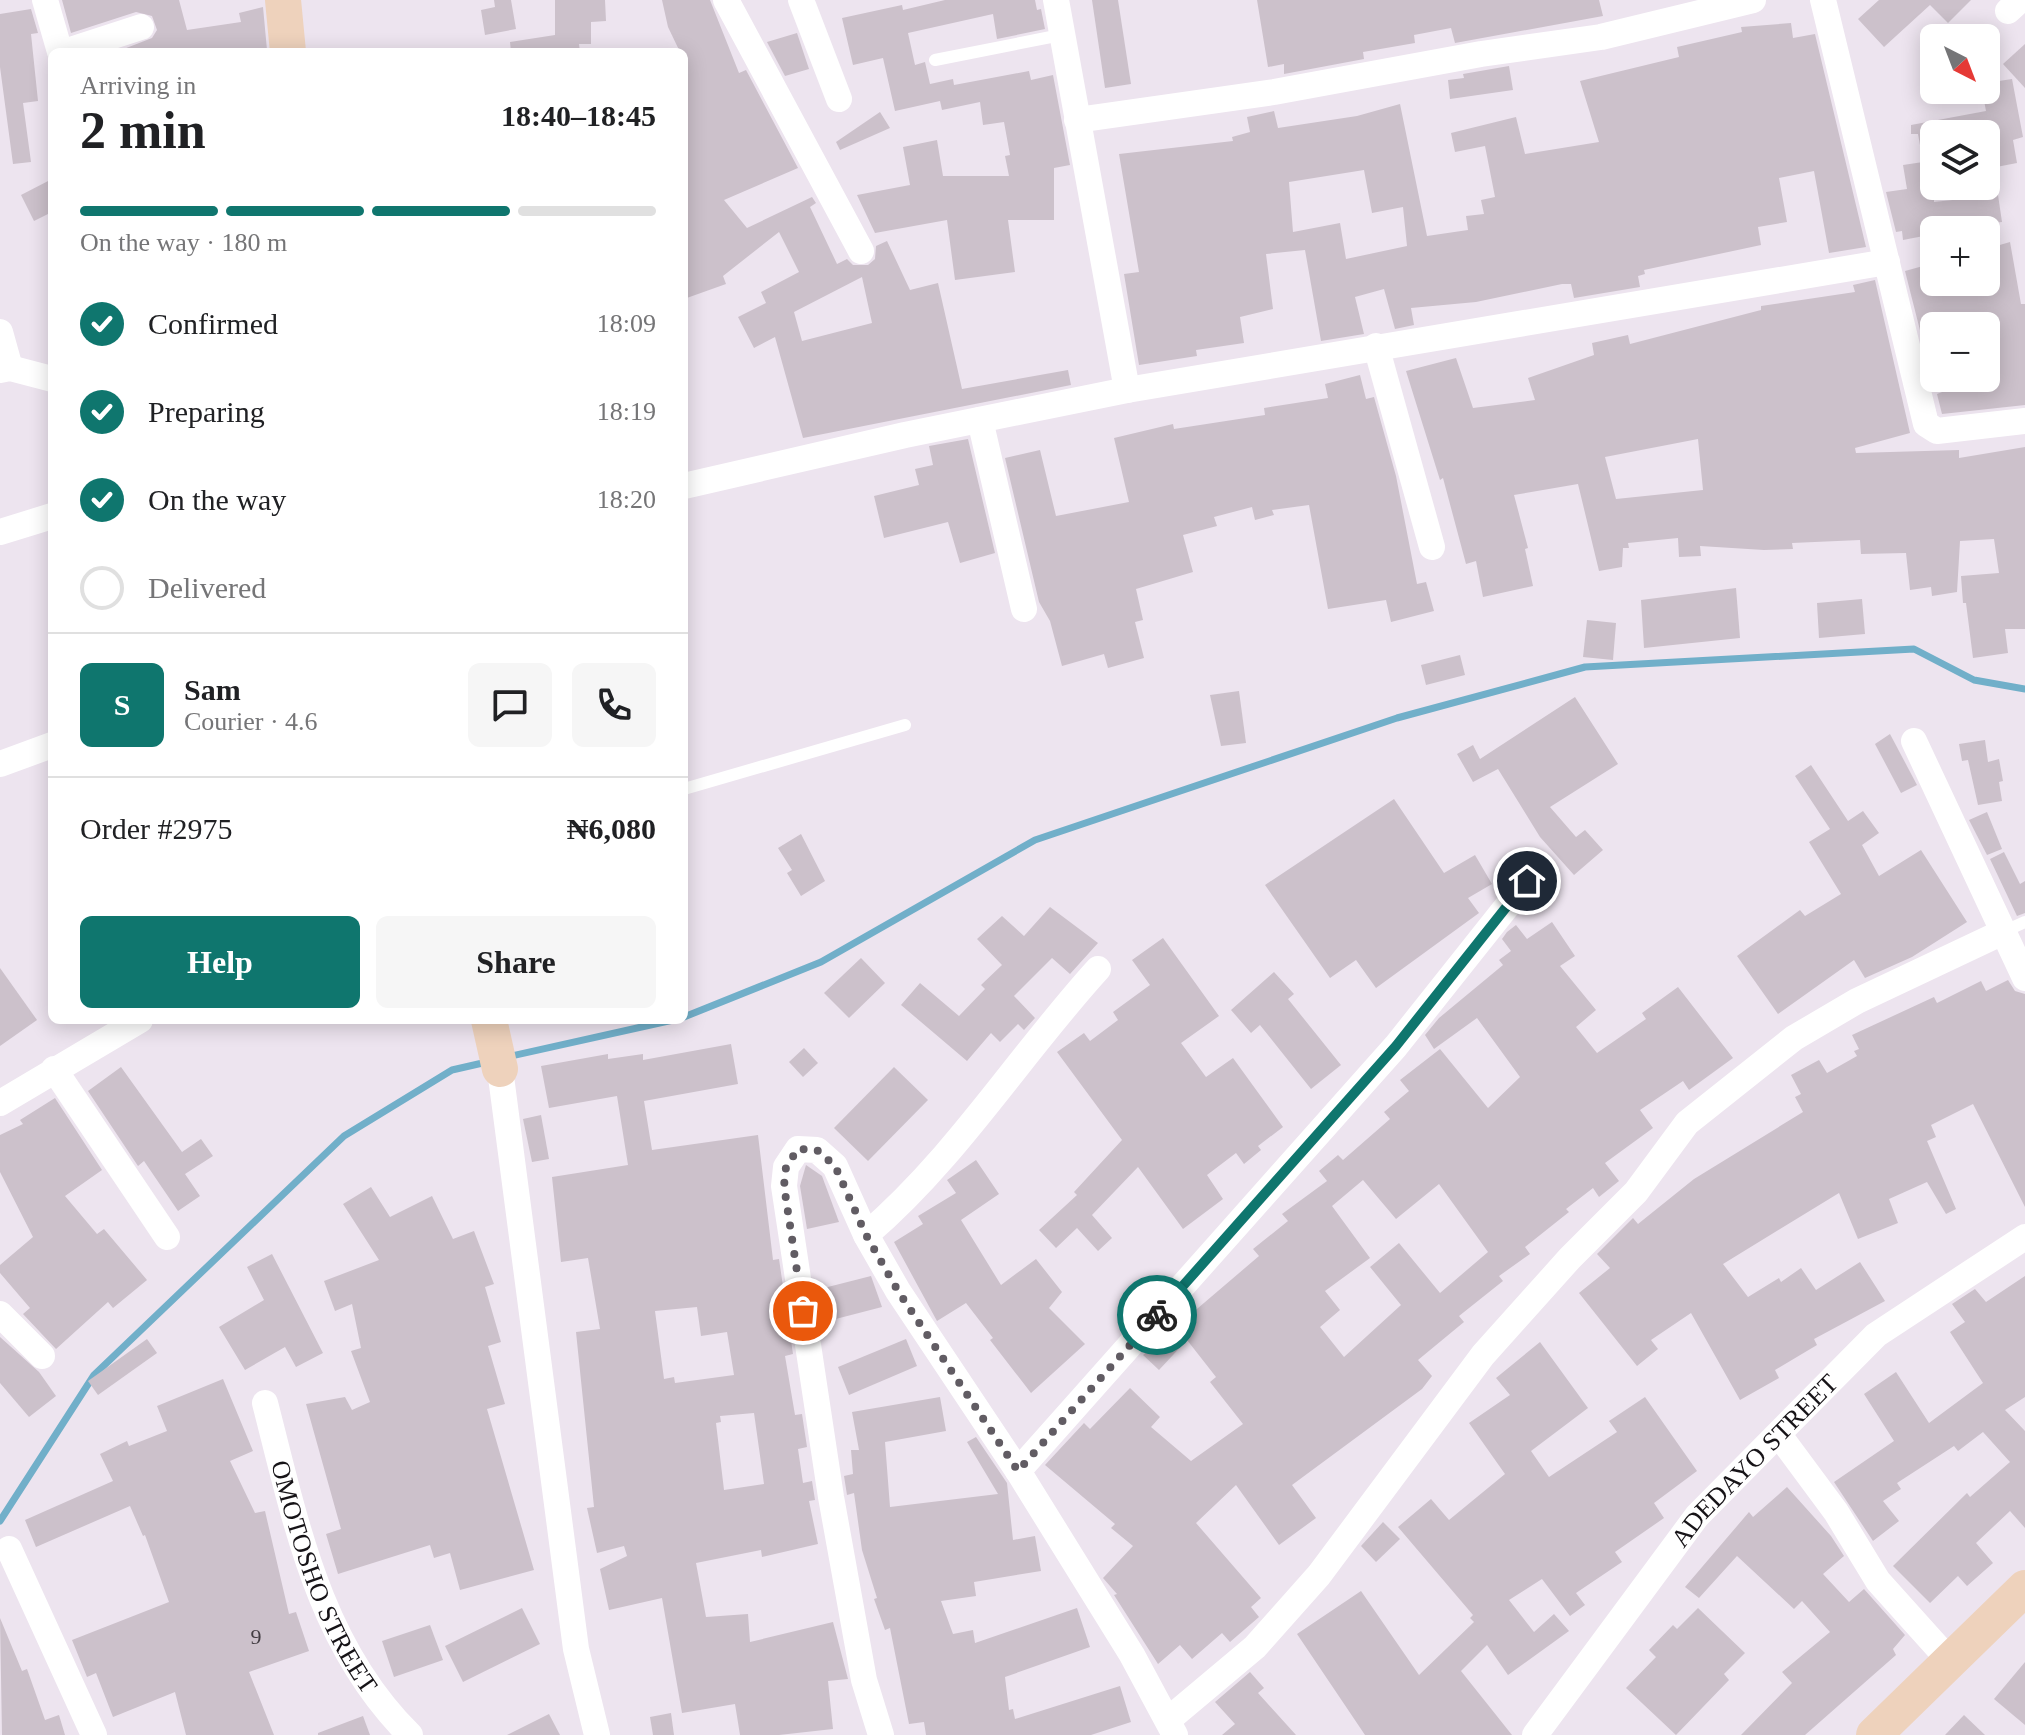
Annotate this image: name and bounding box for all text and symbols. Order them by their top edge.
north arrow [1920,24,2000,104]
map controls [1920,24,2000,392]
text: Arriving in [80,71,196,100]
text: 18:40–18:45 [501,99,656,132]
text: 2 min [80,102,206,159]
button: layers [1920,120,2000,200]
button: + [1920,216,2000,296]
text: On the way · 180 m [80,228,287,257]
icon: check [80,302,124,346]
text: Confirmed [148,307,278,340]
text: 18:09 [597,309,656,338]
button: − [1920,312,2000,392]
icon: check [80,390,124,434]
text: Preparing [148,395,265,428]
text: 18:19 [597,397,656,426]
icon: check [80,478,124,522]
text: On the way [148,483,286,516]
text: 18:20 [597,485,656,514]
text: Delivered [148,571,266,604]
button: chat [468,663,552,747]
button: phone [572,663,656,747]
text: Sam [184,673,241,706]
text: S [114,688,130,721]
text: Courier · 4.6 [184,707,318,736]
text: Order #2975 [80,812,232,845]
text: ₦6,080 [567,812,656,845]
pin [1493,847,1561,915]
icon: home [1505,859,1549,903]
button: Help [80,916,360,1008]
button: Share [376,916,656,1008]
courier [1117,1275,1197,1355]
pin [769,1277,837,1345]
icon: bag [781,1289,825,1333]
icon: bike [1135,1293,1179,1337]
street label: ADEDAYO STREET [1665,1368,1844,1553]
street label: OMOTOSHO STREET [265,1457,383,1699]
house number: 9 [251,1624,262,1649]

